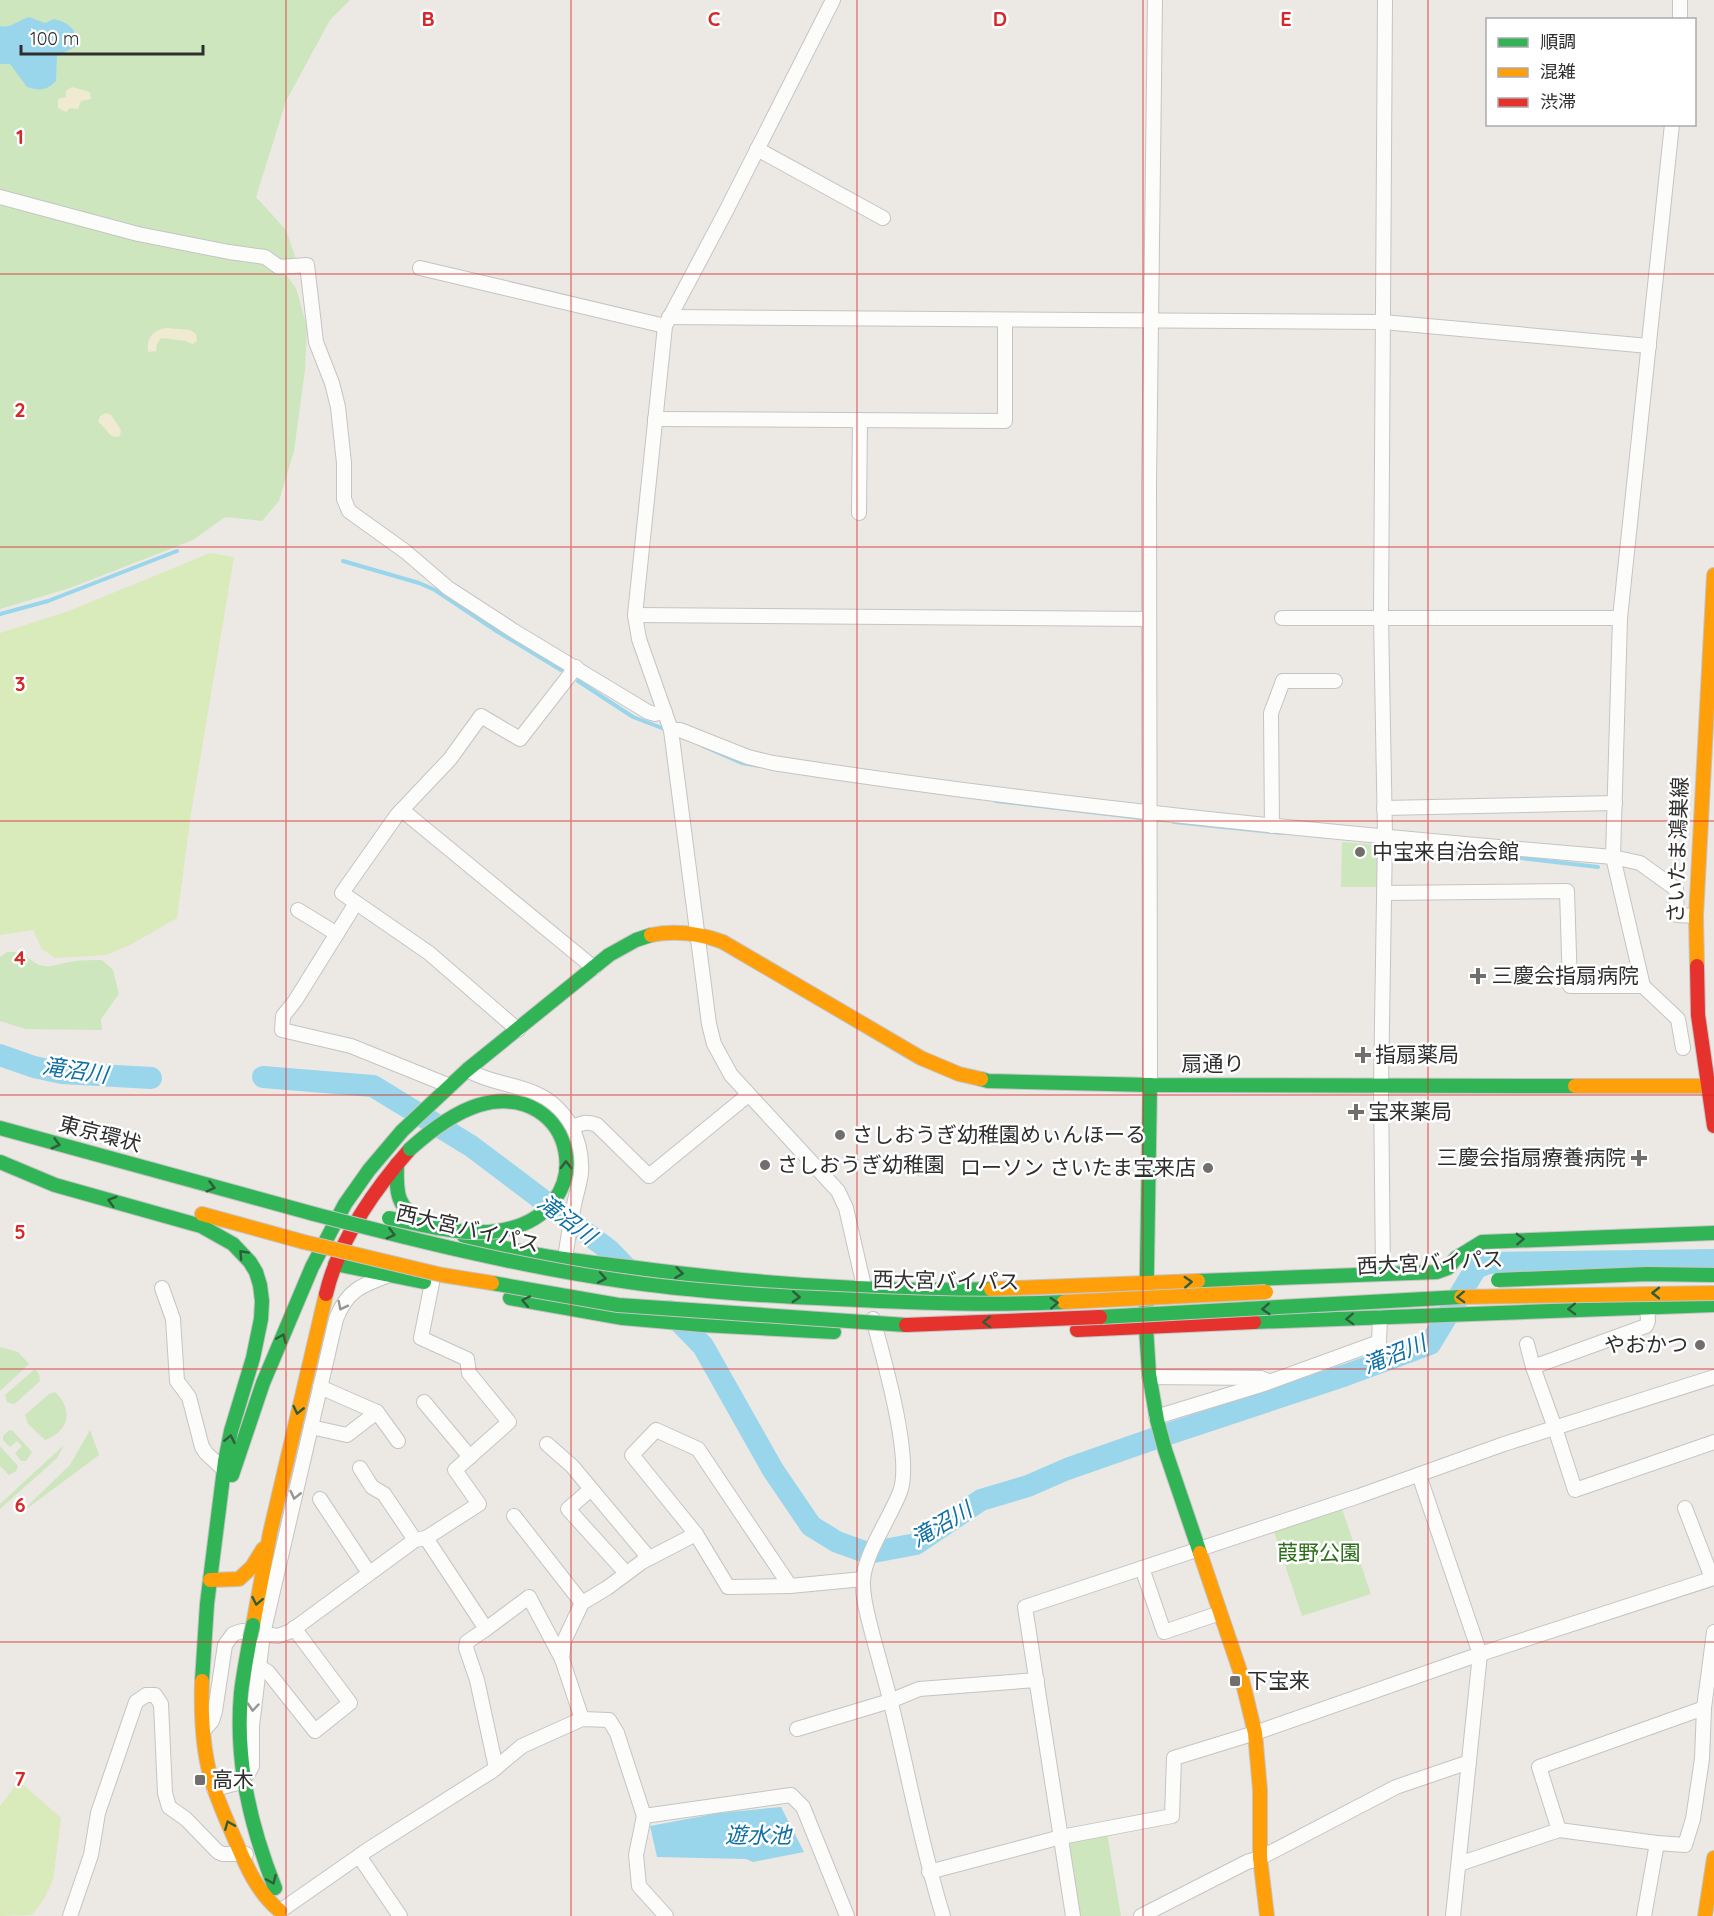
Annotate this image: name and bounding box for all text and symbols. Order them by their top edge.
text: B [421,6,435,31]
text: C [708,6,721,31]
text: D [993,6,1007,31]
text: E [1280,6,1292,31]
scale bar [21,18,202,56]
legend [1486,18,1696,126]
text: 100 m [30,27,79,50]
text: 順調 [1540,30,1576,53]
text: 混雑 [1540,60,1576,83]
text: 渋滞 [1540,90,1576,113]
text: 1 [16,124,24,149]
text: 2 [14,397,26,422]
text: 3 [15,671,25,696]
street label: さいたま鴻巣線 [1661,776,1693,924]
place label: 中宝来自治会館 [1372,838,1519,864]
marker: 中宝来自治会館 [1353,845,1367,859]
text: 4 [14,945,26,970]
place label: 三慶会指扇病院 [1492,962,1639,988]
marker: 三慶会指扇病院 [1469,967,1487,985]
place label: 指扇薬局 [1375,1041,1459,1067]
marker: 指扇薬局 [1356,1048,1370,1062]
street label: 扇通り [1182,1050,1245,1076]
water label: 滝沼川 [40,1052,112,1089]
place label: 宝来薬局 [1368,1098,1452,1124]
marker: 宝来薬局 [1349,1105,1363,1119]
street label: 東京環状 [56,1110,144,1156]
place label: さしおうぎ幼稚園めぃんほーる [852,1121,1146,1147]
marker: さしおうぎ幼稚園めぃんほーる [833,1128,847,1142]
one-way arrow [50,1137,61,1149]
place label: 三慶会指扇療養病院 [1437,1144,1626,1170]
marker: 三慶会指扇療養病院 [1630,1149,1648,1167]
place label: さしおうぎ幼稚園 [777,1151,945,1177]
place label: ローソン さいたま宝来店 [960,1154,1196,1180]
marker: さしおうぎ幼稚園 [758,1158,772,1172]
one-way arrow [560,1160,572,1169]
marker: ローソン さいたま宝来店 [1201,1161,1215,1175]
one-way arrow [206,1179,216,1192]
water label: 滝沼川 [532,1188,603,1251]
one-way arrow [107,1196,118,1208]
street label: 西大宮バイパス [394,1199,543,1257]
text: 5 [14,1219,26,1244]
one-way arrow [386,1226,396,1239]
one-way arrow [1515,1233,1524,1245]
street label: 西大宮バイパス [1356,1245,1504,1279]
one-way arrow [239,1250,250,1260]
street label: 西大宮バイパス [873,1266,1020,1294]
one-way arrow [674,1267,683,1279]
one-way arrow [598,1271,607,1283]
one-way arrow [1184,1276,1193,1289]
one-way arrow [1651,1287,1660,1299]
one-way arrow [792,1291,801,1304]
one-way arrow [1456,1291,1465,1304]
one-way arrow [522,1295,532,1308]
one-way arrow [1049,1296,1058,1309]
one-way arrow [338,1300,349,1310]
one-way arrow [1261,1302,1270,1315]
one-way arrow [1567,1302,1576,1315]
one-way arrow [1345,1312,1354,1325]
one-way arrow [983,1316,992,1328]
water label: 滝沼川 [1358,1328,1432,1379]
place label: やおかつ [1604,1331,1688,1357]
one-way arrow [275,1333,287,1344]
marker: やおかつ [1693,1338,1707,1352]
one-way arrow [293,1405,306,1415]
one-way arrow [222,1435,235,1445]
one-way arrow [290,1490,303,1500]
text: 6 [14,1492,26,1517]
water label: 滝沼川 [905,1494,978,1553]
park label: 葭野公園 [1277,1539,1361,1565]
one-way arrow [251,1596,264,1606]
place label: 下宝来 [1247,1667,1310,1693]
marker: 下宝来 [1228,1674,1242,1688]
one-way arrow [247,1702,260,1711]
text: 7 [15,1766,26,1791]
place label: 高木 [212,1766,254,1792]
marker: 高木 [193,1773,207,1787]
one-way arrow [224,1821,236,1832]
water label: 遊水池 [725,1821,793,1849]
one-way arrow [265,1874,277,1885]

